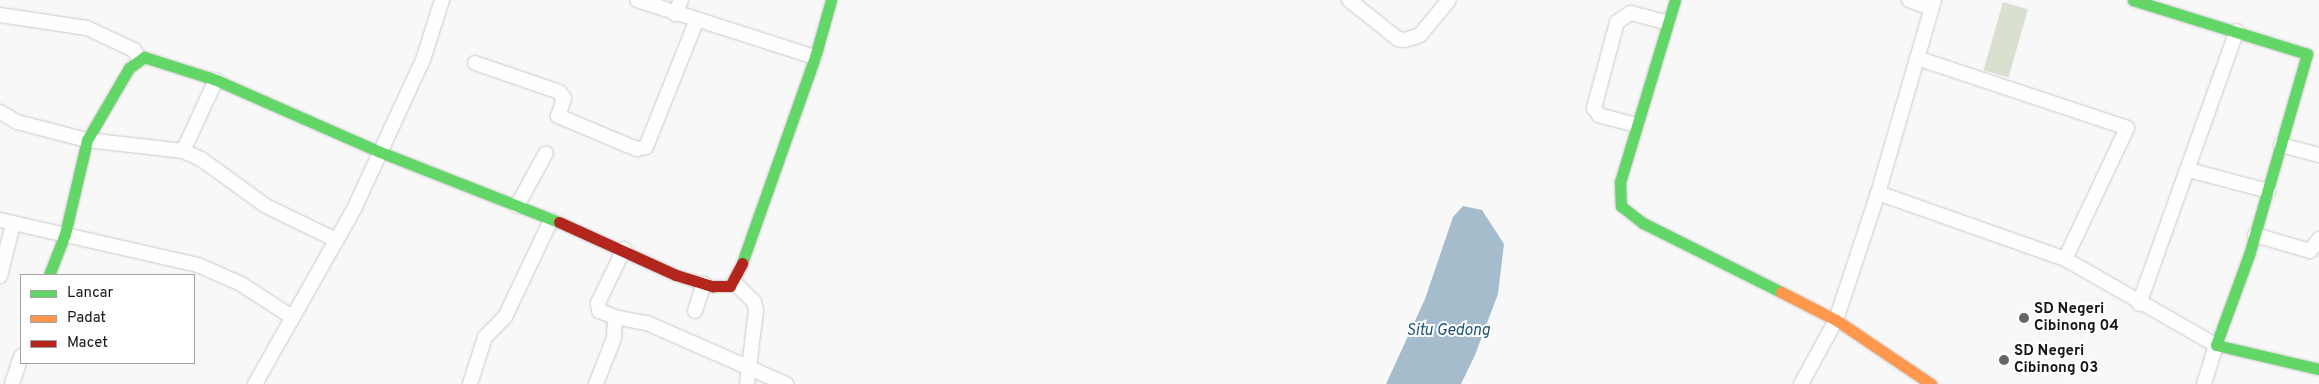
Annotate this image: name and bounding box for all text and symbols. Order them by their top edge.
legend [20,274,195,364]
text: Lancar [67,284,113,303]
place label: SD Negeri Cibinong 04 [2034,300,2119,335]
text: Padat [67,309,106,328]
marker: SD Negeri Cibinong 04 [2018,312,2030,324]
water label: Situ Gedong [1406,321,1490,341]
text: Macet [67,334,108,353]
place label: SD Negeri Cibinong 03 [2014,342,2098,377]
marker: SD Negeri Cibinong 03 [1998,354,2010,366]

